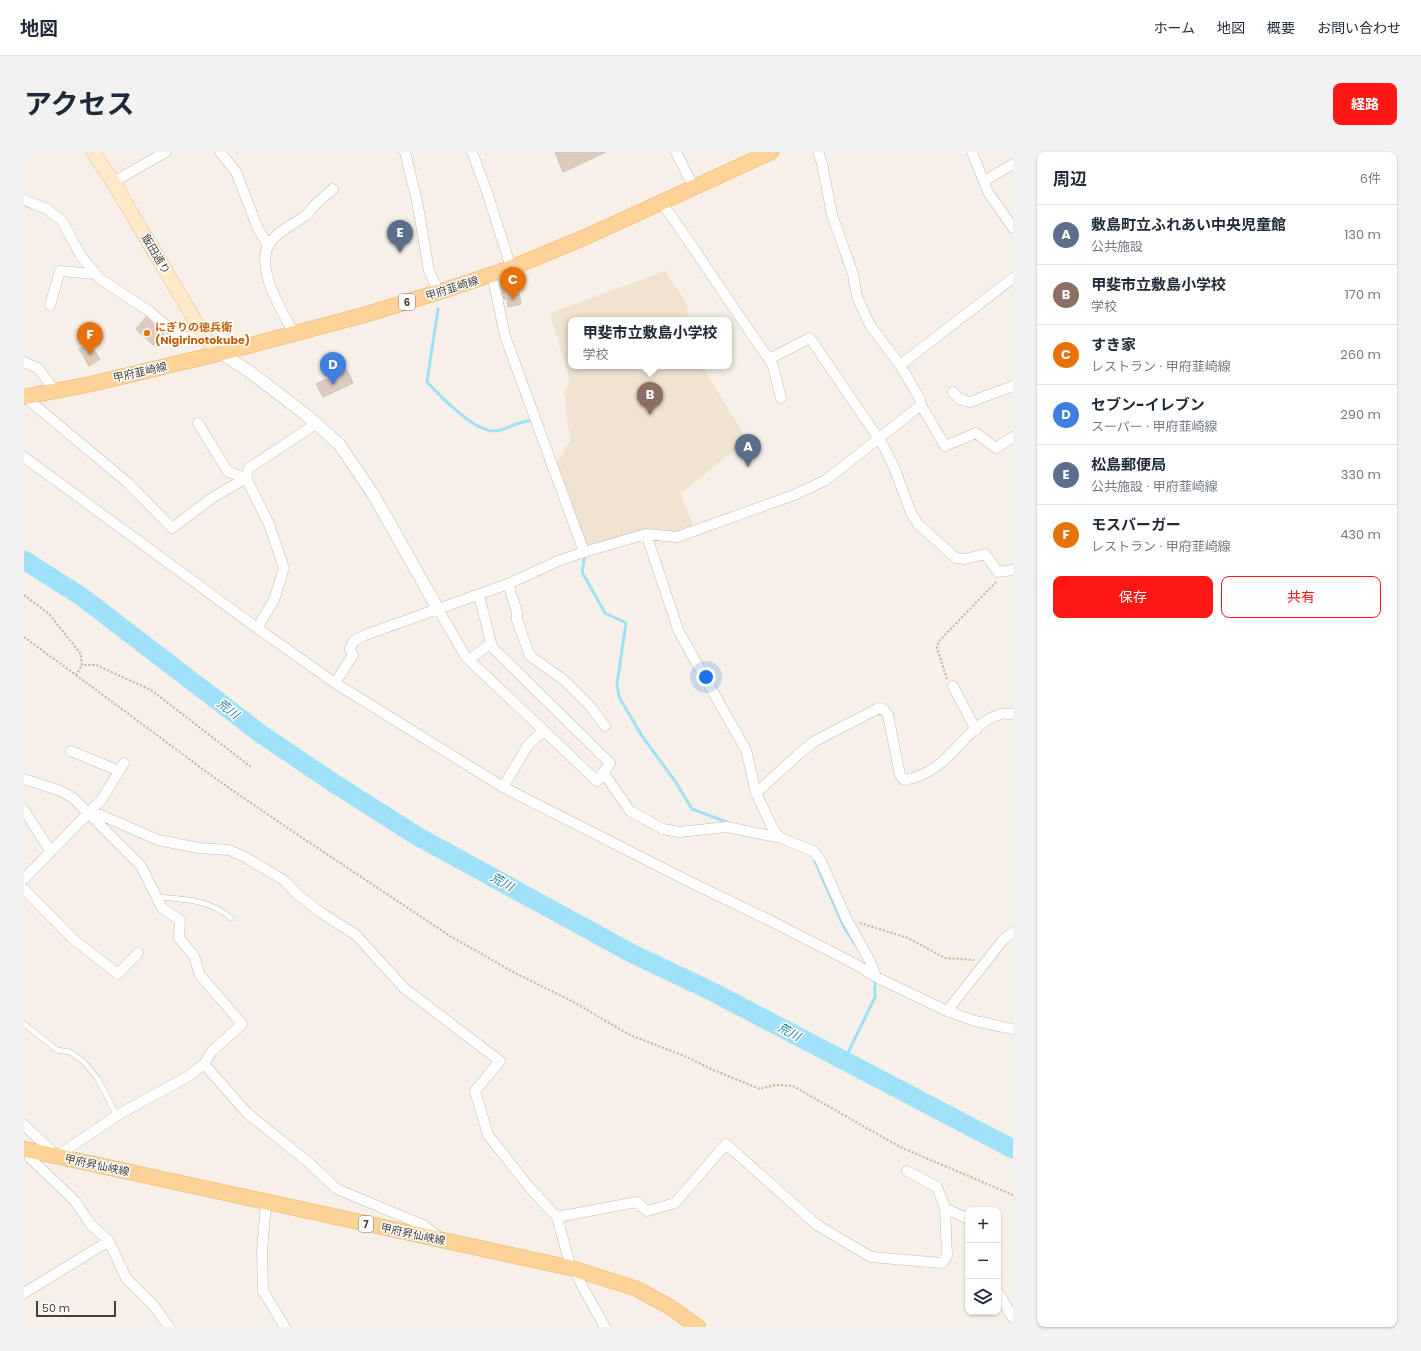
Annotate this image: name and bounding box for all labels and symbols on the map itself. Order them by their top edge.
pin: E [387,220,413,253]
street label: 飯田通り [138,231,174,277]
pin: C [500,267,526,300]
street label: 甲府韮崎線 [423,272,481,304]
road number: 6 [399,294,415,310]
place label: にぎりの徳兵衛 (Nigirinotokube) [155,319,250,348]
pin: F [77,322,103,355]
marker: にぎりの徳兵衛 (Nigirinotokube) [142,328,152,338]
pin: D [320,352,346,385]
street label: 甲府韮崎線 [111,358,169,386]
pin: B [637,382,663,415]
pin: A [735,434,761,467]
your location [696,667,716,687]
water label: 荒川 [214,695,245,724]
water label: 荒川 [488,868,519,896]
water label: 荒川 [775,1018,806,1046]
street label: 甲府昇仙峡線 [63,1150,131,1180]
road number: 7 [359,1216,373,1232]
street label: 甲府昇仙峡線 [379,1219,447,1249]
scale bar [36,1299,116,1318]

